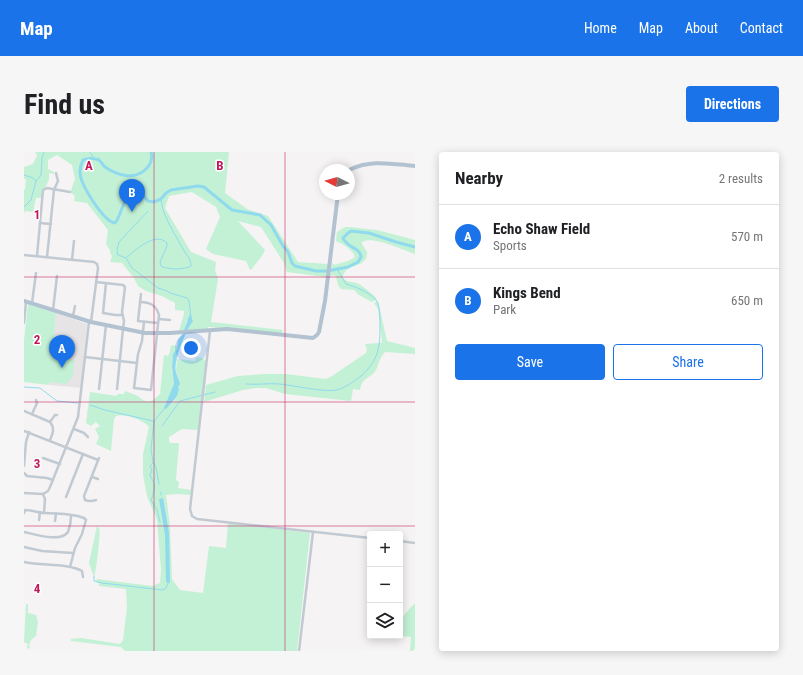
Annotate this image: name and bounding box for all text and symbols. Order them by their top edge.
text: Map [20,17,53,40]
text: Home [584,20,617,36]
text: Map [639,20,663,36]
text: About [685,20,718,36]
text: Contact [740,20,783,36]
button: Directions [686,86,779,122]
text: Find us [24,88,105,121]
text: A [85,158,93,173]
text: B [216,158,224,173]
north arrow [319,164,355,200]
text: Nearby [455,168,503,188]
text: 2 results [719,171,763,186]
pin: B [119,179,145,212]
text: 1 [34,207,40,222]
text: Echo Shaw Field [493,220,590,238]
text: A [464,229,472,244]
text: 570 m [731,229,763,244]
text: Sports [493,238,527,253]
text: Kings Bend [493,284,561,302]
text: B [464,293,472,308]
text: 650 m [731,293,763,308]
text: Park [493,302,516,317]
text: 2 [34,332,41,347]
pin: A [49,335,75,368]
your location [181,338,201,358]
button: Save [455,344,605,380]
button: Share [613,344,763,380]
text: 3 [34,456,40,471]
map controls [367,531,403,639]
button: + [367,531,403,567]
button: − [367,567,403,603]
text: 4 [34,581,41,596]
button: layers [367,603,403,639]

